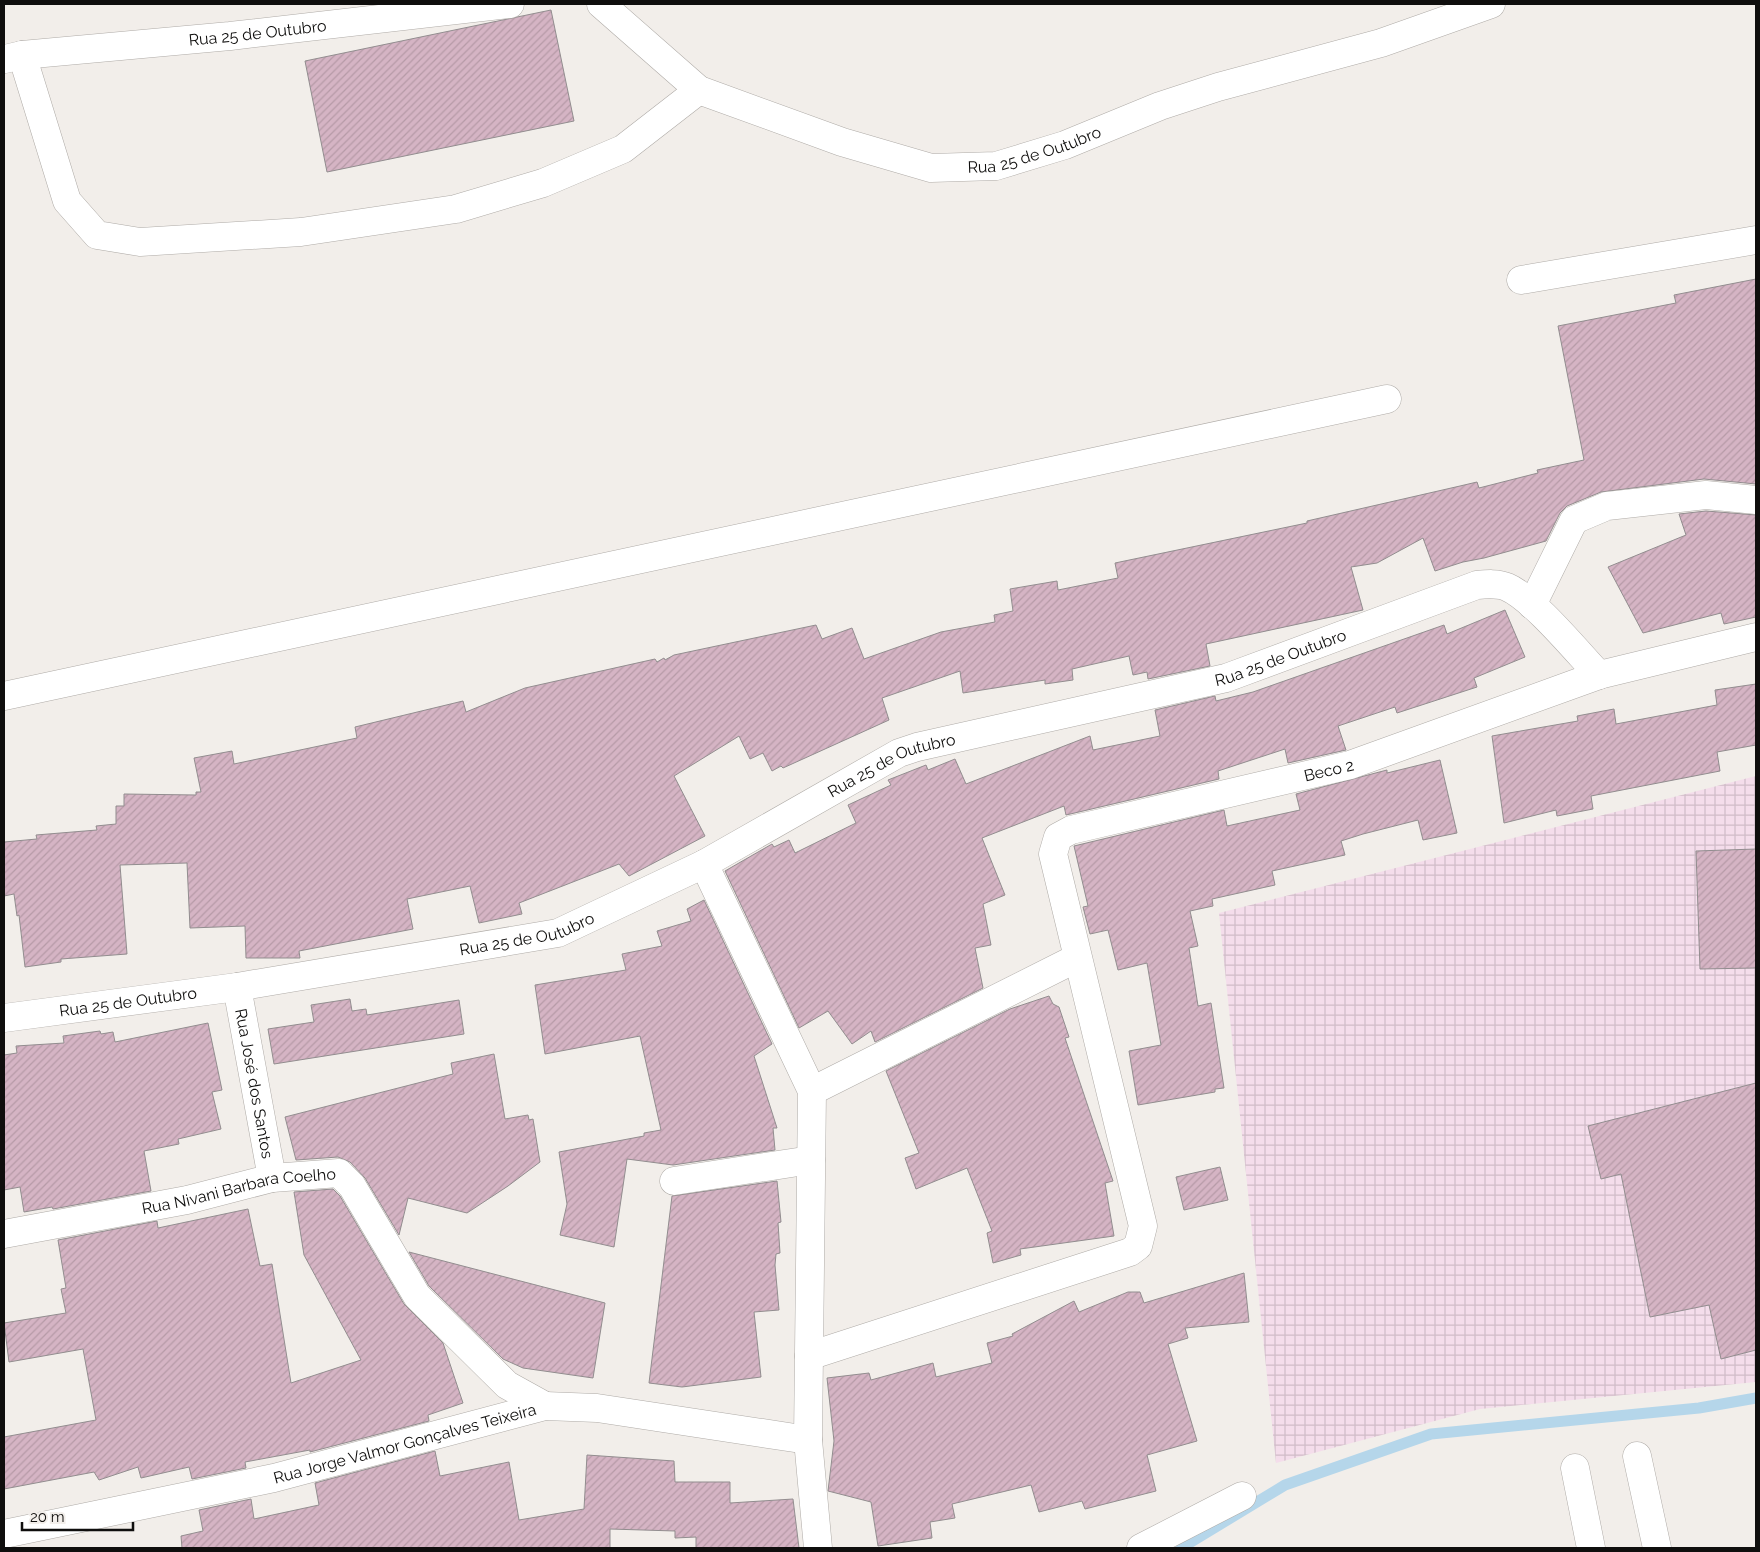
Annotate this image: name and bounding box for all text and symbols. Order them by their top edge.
street label: Rua 25 de Outubro [188,16,327,49]
street label: Rua 25 de Outubro [967,122,1104,176]
street label: Rua 25 de Outubro [1213,625,1349,690]
street label: Rua 25 de Outubro [824,729,957,801]
street label: Beco 2 [1302,755,1356,785]
street label: Rua 25 de Outubro [458,908,597,959]
street label: Rua 25 de Outubro [58,983,198,1020]
street label: Rua José dos Santos [232,1007,278,1160]
street label: Rua Nivani Barbara Coelho [140,1164,336,1218]
street label: Rua Jorge Valmor Gonçalves Teixeira [271,1399,538,1487]
scale bar [22,1500,134,1532]
text: 20 m [30,1508,65,1526]

